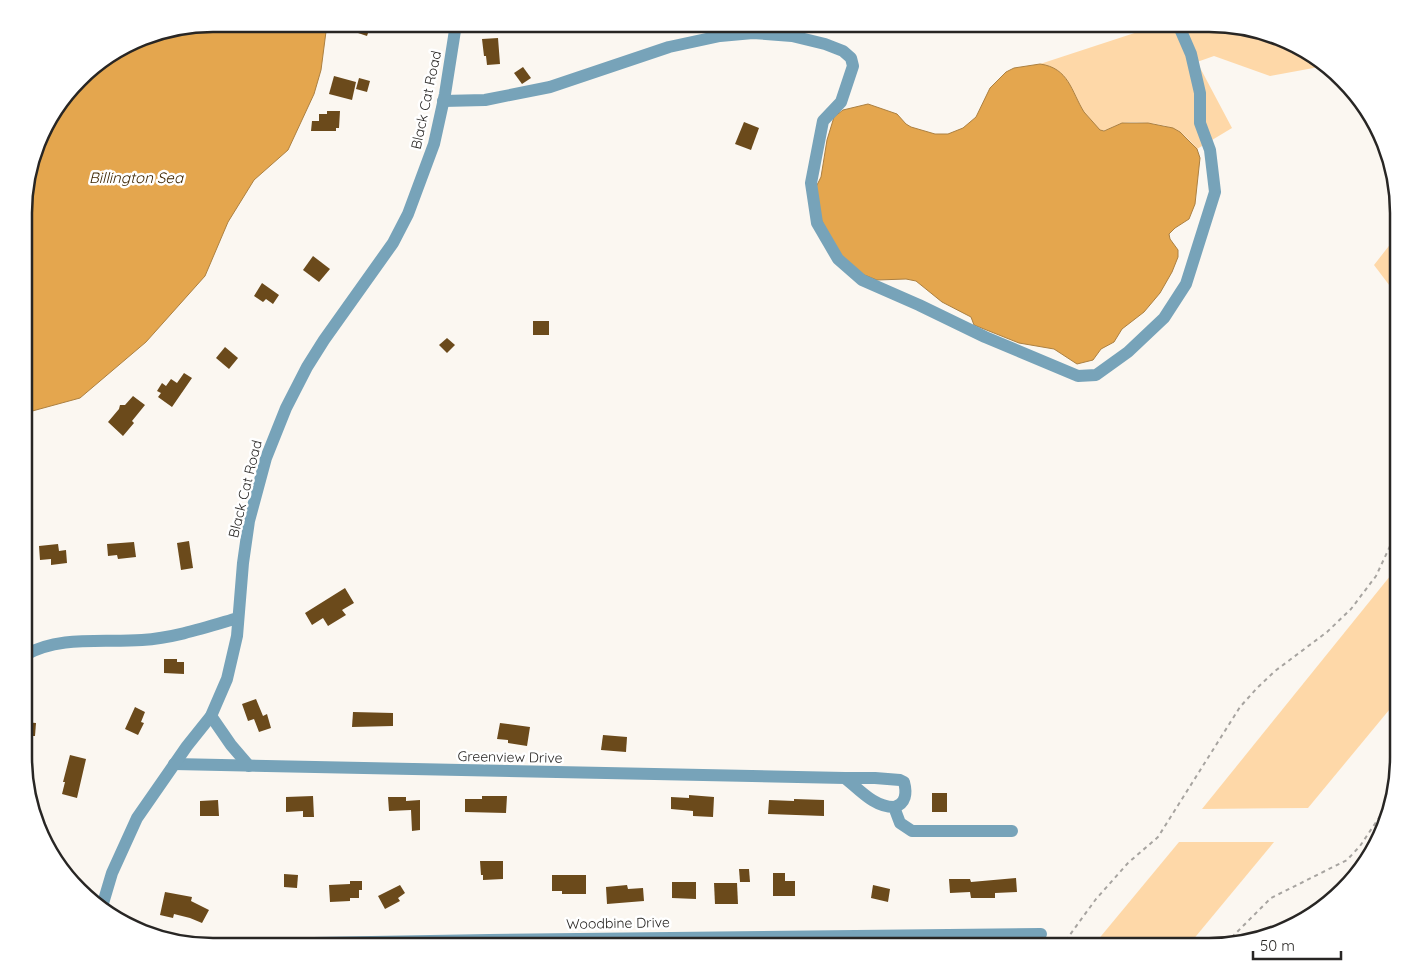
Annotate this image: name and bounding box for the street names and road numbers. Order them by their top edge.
street label: Black Cat Road [407,49,445,151]
street label: Black Cat Road [224,438,266,540]
street label: Greenview Drive [457,747,563,767]
street label: Woodbine Drive [566,913,670,933]

